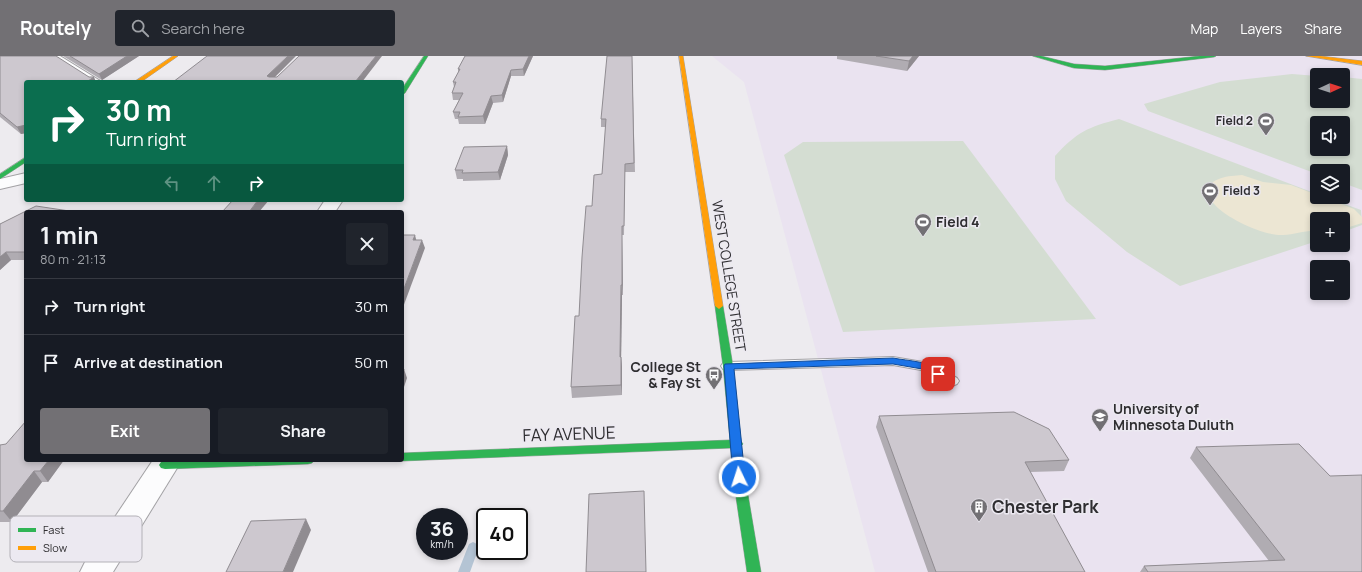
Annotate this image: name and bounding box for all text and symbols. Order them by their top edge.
search box [115,10,395,46]
text: Routely [20,15,91,41]
icon: search [129,17,151,39]
text: Search here [161,18,245,39]
text: Map [1190,19,1218,38]
text: Layers [1240,19,1282,38]
text: Share [1304,19,1342,38]
north arrow [1310,68,1350,108]
map controls [1310,68,1350,300]
text: 30 m [106,91,171,129]
icon: right [40,96,92,148]
sports icon: Field 2 [1256,111,1276,136]
place label: Field 2 [1216,112,1253,129]
button: sound [1310,116,1350,156]
text: Turn right [106,127,187,151]
button: layers [1310,164,1350,204]
icon: left [161,172,183,194]
icon: ahead [203,172,225,194]
icon: right [245,172,267,194]
sports icon: Field 3 [1200,181,1220,206]
place label: Field 3 [1223,182,1260,199]
street label: WEST COLLEGE STREET [708,199,751,354]
sports icon: Field 4 [913,212,933,237]
place label: Field 4 [936,212,980,231]
button: + [1310,212,1350,252]
text: 1 min [40,218,99,251]
button: close [346,223,388,265]
text: 80 m · 21:13 [40,250,106,268]
button: − [1310,260,1350,300]
icon: right [40,296,62,318]
text: Turn right [74,296,145,317]
text: 30 m [355,296,388,317]
icon: arrive [40,352,62,374]
text: Arrive at destination [74,352,223,373]
text: 50 m [354,352,388,373]
place label: College St & Fay St [631,357,701,392]
pin [921,357,955,391]
icon: arrive [927,363,949,385]
bus stop icon: College St & Fay St [704,365,724,390]
place label: University of Minnesota Duluth [1113,399,1234,434]
school or university icon: University of Minnesota Duluth [1090,407,1110,432]
button: Exit [40,408,210,454]
button: Share [218,408,388,454]
street label: FAY AVENUE [522,420,616,447]
position arrow [718,456,760,498]
place label: Chester Park [992,495,1099,518]
building icon: Chester Park [969,497,989,522]
speed limit sign: 40 [476,508,528,560]
text: 36 [430,515,454,542]
legend [10,516,142,562]
text: Fast [43,522,65,537]
text: km/h [430,537,454,551]
text: Slow [43,540,68,555]

